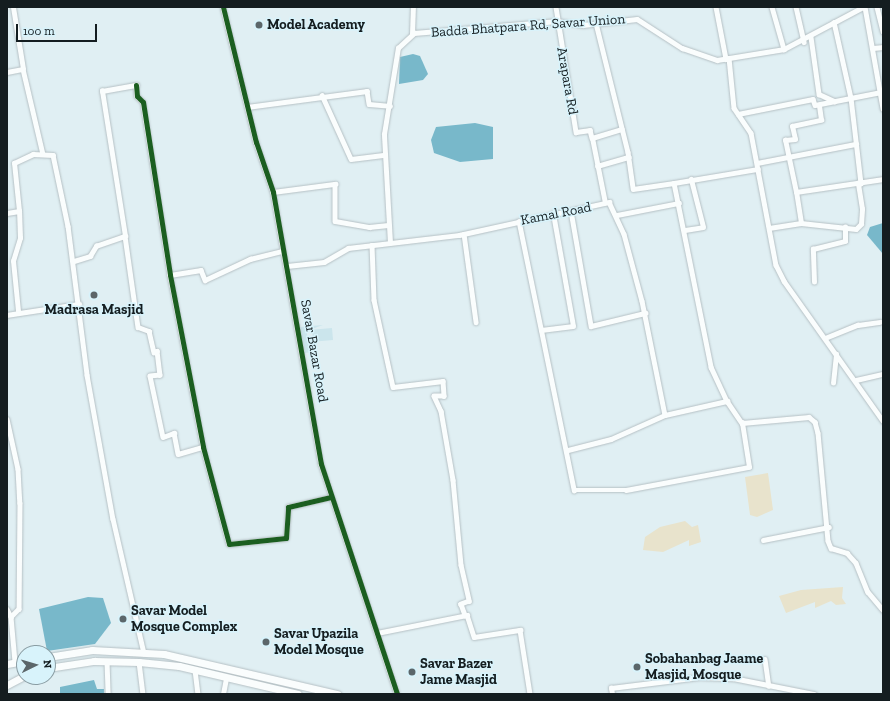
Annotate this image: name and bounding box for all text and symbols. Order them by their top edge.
street label: Badda Bhatpara Rd, Savar Union [430,11,626,41]
scale bar [18,16,99,42]
place label: Model Academy [267,17,365,33]
marker: Model Academy [254,20,264,30]
text: 100 m [23,24,55,38]
street label: Arapara Rd [553,46,581,116]
street label: Kamal Road [519,199,593,229]
marker: Madrasa Masjid [89,290,99,300]
street label: Savar Bazar Road [297,298,331,404]
place label: Madrasa Masjid [45,302,143,318]
place label: Savar Model Mosque Complex [131,603,237,636]
marker: Savar Model Mosque Complex [118,614,128,624]
place label: Savar Upazila Model Mosque [274,626,364,658]
marker: Savar Upazila Model Mosque [261,637,271,647]
north arrow [16,645,56,685]
place label: Sobahanbag Jaame Masjid, Mosque [645,651,763,684]
place label: Savar Bazer Jame Masjid [420,656,497,688]
text: N [41,659,54,669]
marker: Sobahanbag Jaame Masjid, Mosque [632,662,642,672]
marker: Savar Bazer Jame Masjid [407,667,417,677]

